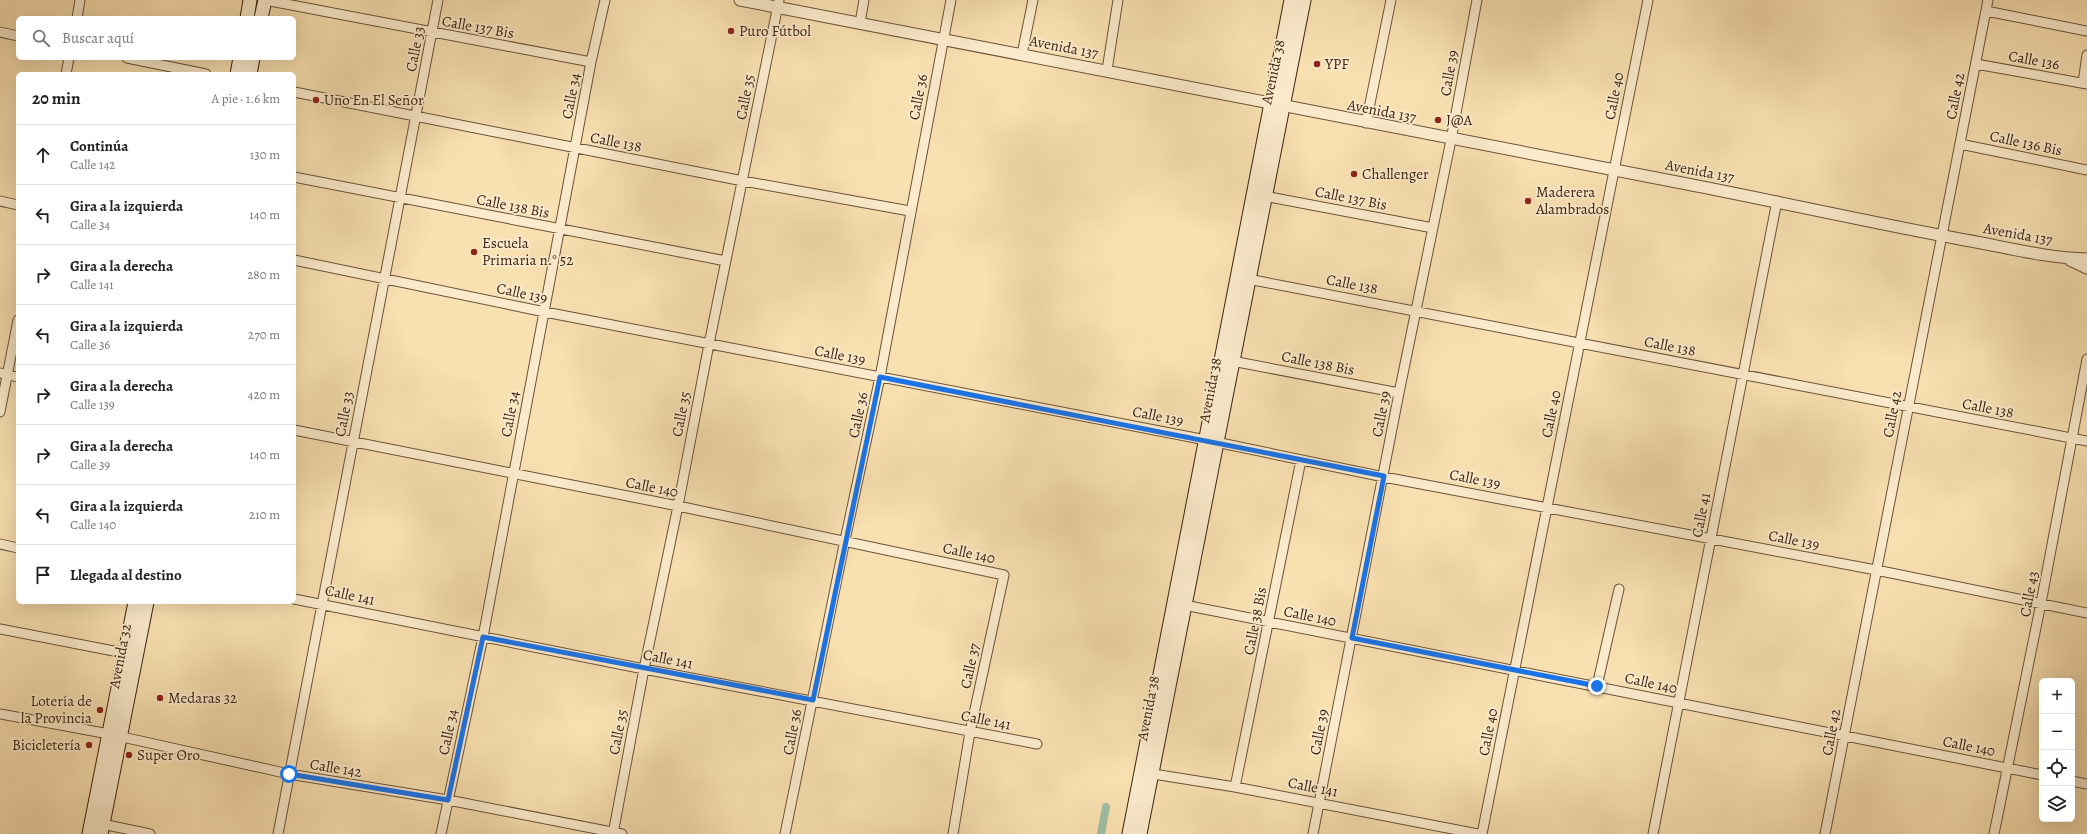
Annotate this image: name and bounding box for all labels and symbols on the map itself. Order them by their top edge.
street label: Calle 137 Bis [440,11,516,43]
place label: Puro Fútbol [739,21,811,41]
street label: Calle 33 [401,25,429,73]
marker: Puro Fútbol [726,26,736,36]
street label: Avenida 137 [1027,30,1101,64]
street label: Avenida 38 [1256,38,1290,107]
street label: Calle 136 [2007,46,2061,74]
street label: Calle 39 [1435,48,1463,98]
place label: YPF [1324,54,1349,74]
marker: YPF [1312,59,1322,69]
street label: Calle 40 [1600,70,1628,122]
street label: Calle 34 [557,71,585,121]
street label: Calle 42 [1941,71,1969,121]
street label: Calle 35 [731,72,759,122]
street label: Calle 36 [904,72,932,122]
place label: Uno En El Señor [324,90,424,110]
street label: Avenida 137 [1345,94,1419,128]
marker: Uno En El Señor [311,95,321,105]
place label: J@A [1446,110,1472,130]
marker: J@A [1433,115,1443,125]
street label: Calle 136 Bis [1988,126,2064,160]
street label: Calle 138 [589,127,643,157]
street label: Avenida 137 [1663,154,1737,188]
place label: Challenger [1362,164,1429,184]
marker: Challenger [1349,169,1359,179]
street label: Calle 137 Bis [1313,181,1389,215]
place label: Maderera Alambrados [1535,182,1609,219]
street label: Calle 138 Bis [475,189,551,223]
marker: Maderera Alambrados [1523,196,1533,206]
street label: Avenida 137 [1981,218,2055,250]
place label: Escuela Primaria n.° 52 [482,233,573,270]
marker: Escuela Primaria n.° 52 [469,247,479,257]
street label: Calle 138 [1325,269,1379,299]
street label: Calle 139 [495,278,549,308]
street label: Calle 138 [1643,331,1697,361]
street label: Calle 139 [813,340,867,370]
street label: Calle 138 Bis [1280,346,1356,380]
street label: Avenida 38 [1194,356,1226,425]
street label: Calle 40 [1536,388,1566,440]
street label: Calle 34 [496,389,524,439]
street label: Calle 35 [667,389,695,439]
street label: Calle 39 [1367,389,1395,439]
street label: Calle 42 [1878,389,1906,439]
street label: Calle 33 [330,390,358,438]
street label: Calle 36 [843,390,873,440]
street label: Calle 138 [1961,393,2015,423]
street label: Calle 139 [1131,401,1185,431]
street label: Calle 139 [1448,464,1502,494]
street label: Calle 140 [624,472,680,502]
street label: Calle 41 [1687,491,1715,539]
street label: Calle 139 [1767,525,1821,555]
street label: Calle 140 [941,538,997,568]
street label: Calle 43 [2015,569,2043,619]
street label: Calle 141 [323,580,377,610]
street label: Calle 38 Bis [1239,585,1271,657]
street label: Calle 140 [1282,601,1338,631]
street label: Avenida 32 [104,622,136,691]
street label: Calle 37 [955,641,985,691]
street label: Calle 141 [641,644,695,674]
street label: Calle 140 [1623,668,1679,698]
street label: Avenida 38 [1132,674,1164,743]
route end [1588,677,1606,695]
place label: Medaras 32 [168,688,237,708]
place label: Lotería de la Provincia [21,691,92,728]
marker: Medaras 32 [155,693,165,703]
marker: Lotería de la Provincia [95,705,105,715]
street label: Calle 141 [959,705,1013,735]
street label: Calle 40 [1474,706,1502,758]
street label: Calle 34 [433,707,463,757]
street label: Calle 35 [604,707,632,757]
street label: Calle 36 [778,707,806,757]
street label: Calle 39 [1305,707,1333,757]
street label: Calle 42 [1817,707,1845,757]
street label: Calle 140 [1941,731,1997,761]
place label: Bicicletería [12,735,81,755]
marker: Bicicletería [84,740,94,750]
place label: Super Oro [137,745,200,765]
marker: Super Oro [124,750,134,760]
street label: Calle 142 [309,754,363,782]
route start [280,765,298,783]
street label: Calle 141 [1286,772,1340,802]

